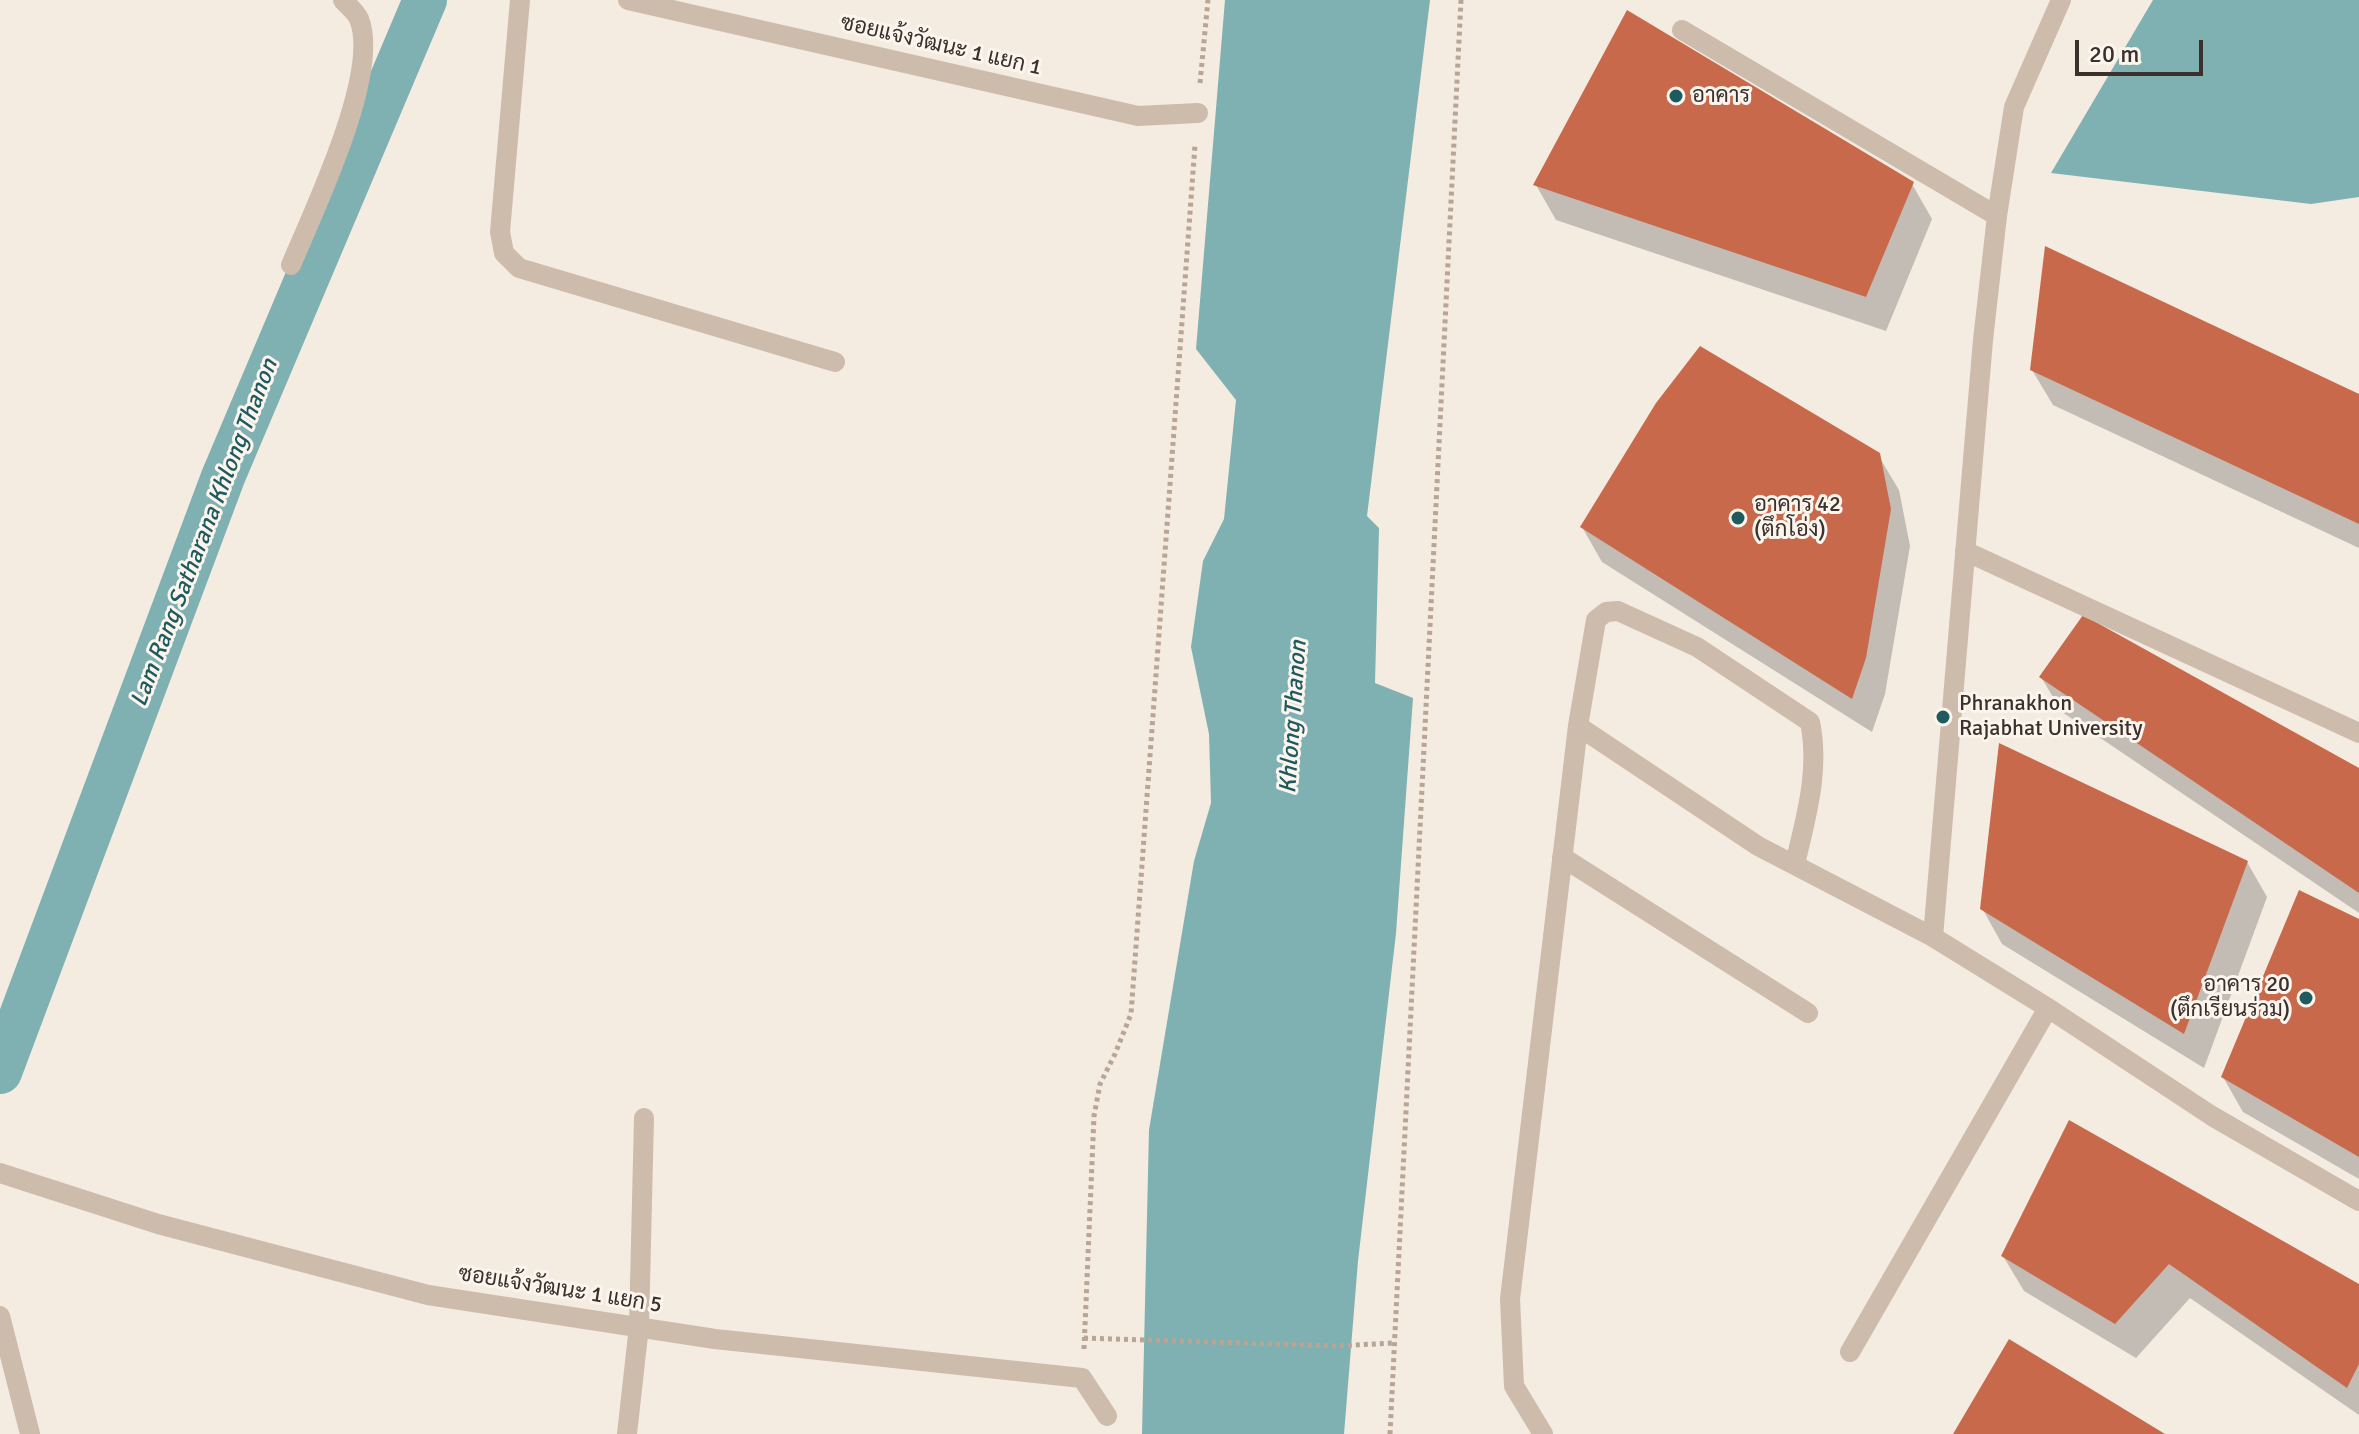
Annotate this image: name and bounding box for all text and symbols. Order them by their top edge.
street label: ซอยแจ้งวัฒนะ 1 แยก 1 [838,10,1044,82]
scale bar [2079,24,2207,74]
text: 20 m [2089,39,2139,69]
place label: อาคาร [1692,83,1750,109]
marker: อาคาร [1667,87,1685,105]
water label: Lam Rang Satharana Khlong Thanon [125,355,285,711]
place label: อาคาร 42 (ตึกโอ่ง) [1754,492,1841,544]
marker: อาคาร 42 (ตึกโอ่ง) [1729,509,1747,527]
water label: Khlong Thanon [1274,639,1314,795]
place label: Phranakhon Rajabhat University [1959,691,2142,742]
marker: Phranakhon Rajabhat University [1934,708,1952,726]
place label: อาคาร 20 (ตึกเรียนร่วม) [2170,972,2290,1024]
marker: อาคาร 20 (ตึกเรียนร่วม) [2297,989,2315,1007]
street label: ซอยแจ้งวัฒนะ 1 แยก 5 [456,1261,664,1319]

